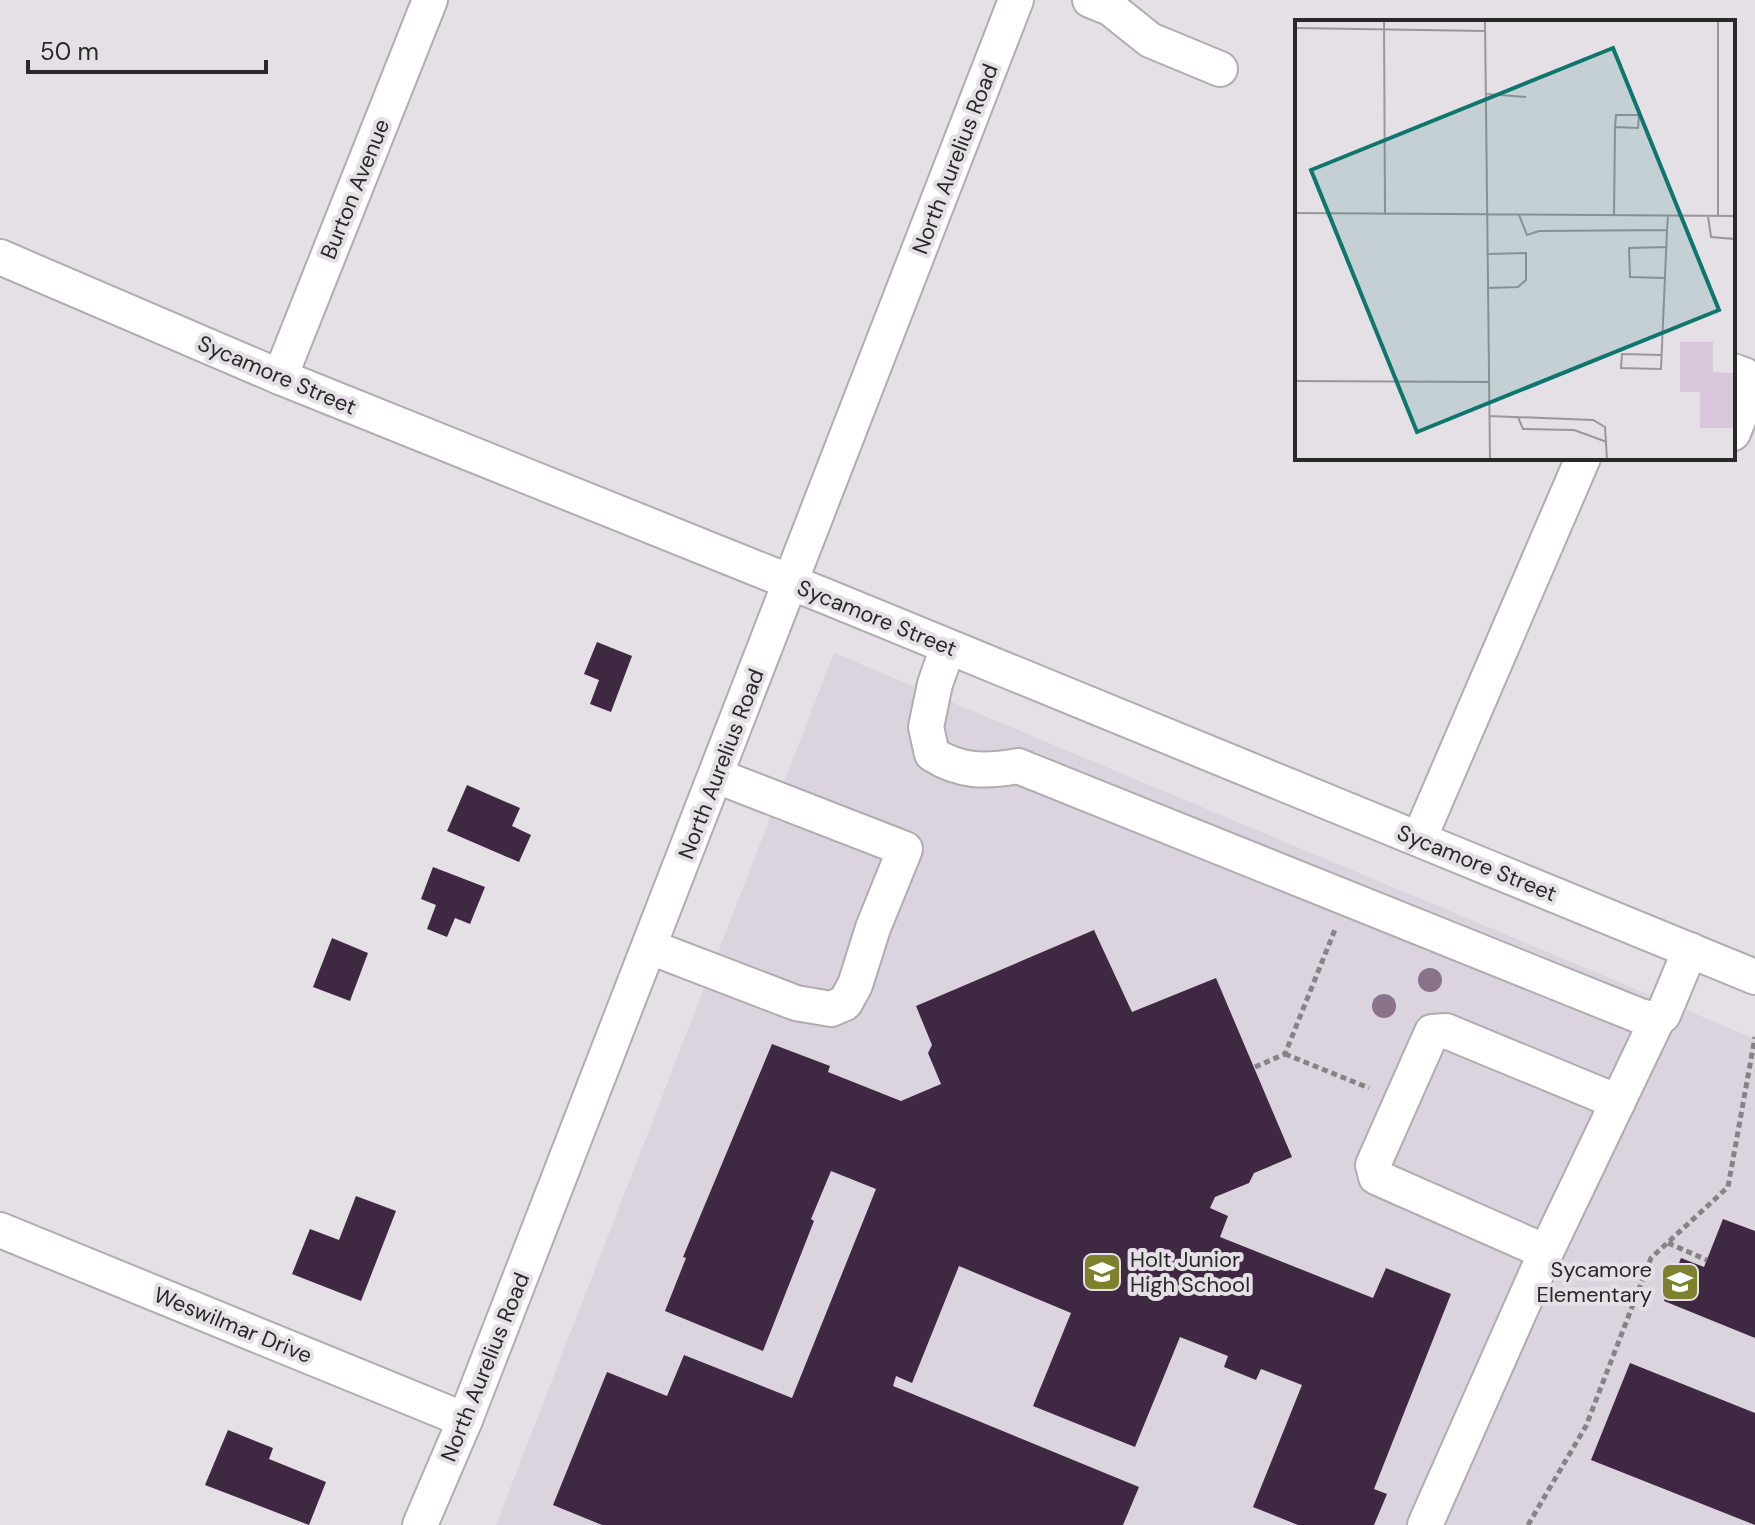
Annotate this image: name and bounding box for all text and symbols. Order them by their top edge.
inset map [1295,20,1735,460]
scale bar [28,24,266,74]
text: 50 m [40,36,99,67]
street label: North Aurelius Road [905,60,1005,258]
street label: Burton Avenue [314,115,396,263]
street label: Sycamore Street [193,329,361,421]
street label: Sycamore Street [793,573,961,663]
street label: North Aurelius Road [671,665,771,863]
street label: Sycamore Street [1393,818,1561,908]
place label: Holt Junior High School [1130,1245,1250,1299]
school or university icon: Holt Junior High School [1081,1251,1123,1293]
place label: Sycamore Elementary [1536,1255,1652,1309]
school or university icon: Sycamore Elementary [1659,1261,1701,1303]
street label: North Aurelius Road [434,1268,536,1466]
street label: Weswilmar Drive [150,1280,316,1370]

